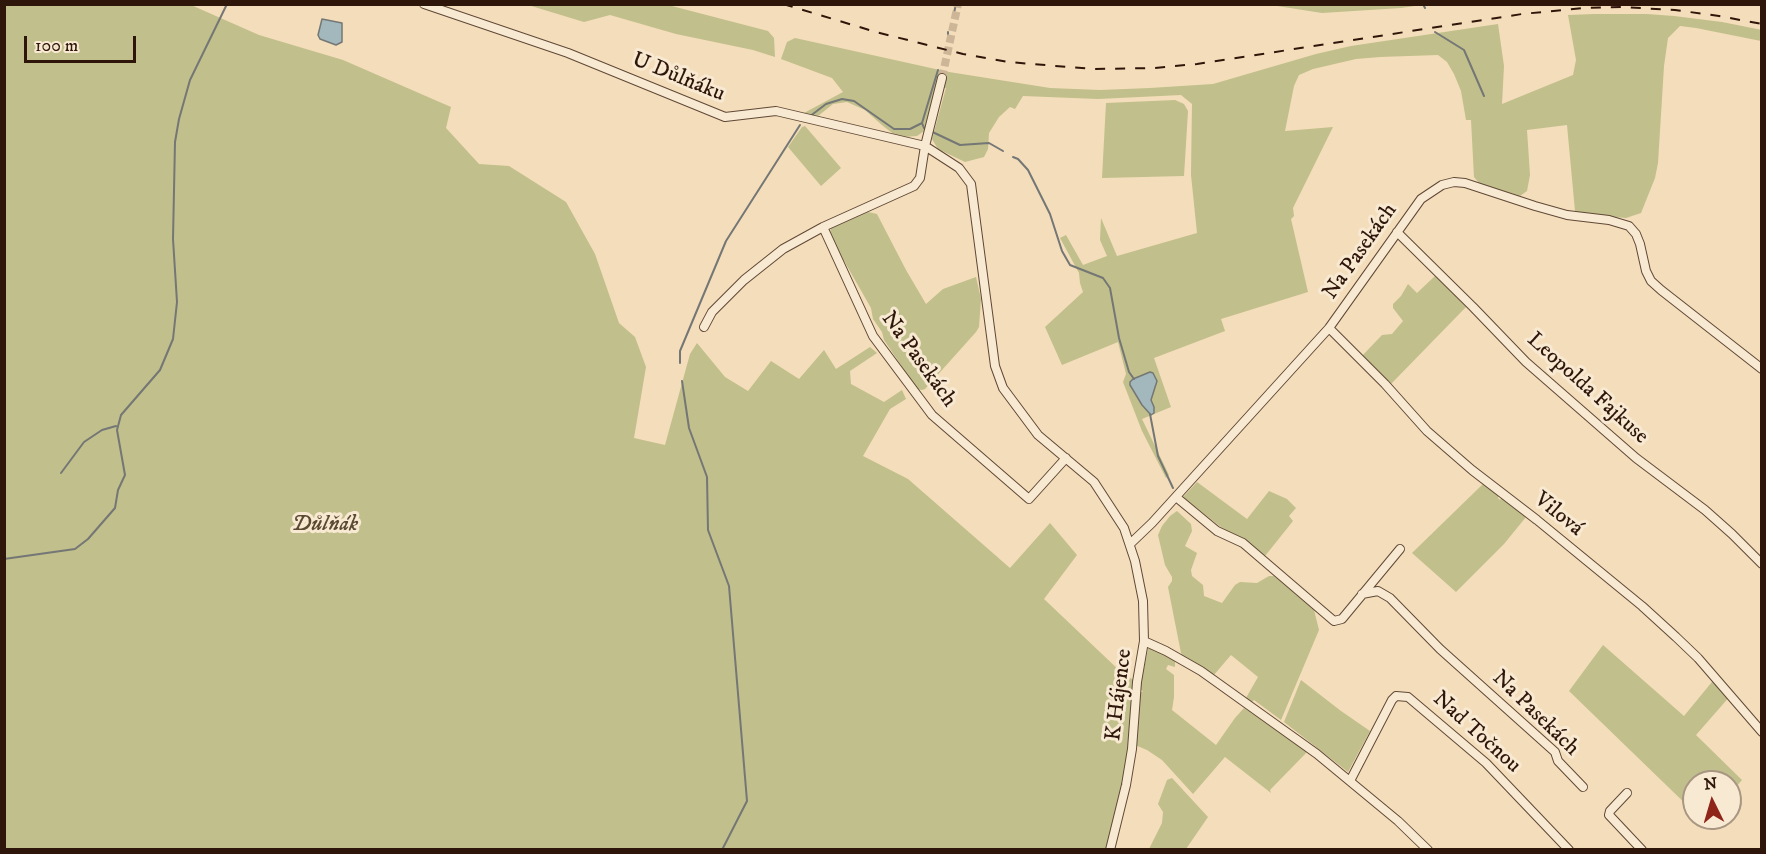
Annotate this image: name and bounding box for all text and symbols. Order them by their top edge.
scale bar [27,24,140,62]
text: 100 m [35,35,78,57]
street label: U Důlňáku [628,47,728,109]
street label: Na Pasekách [1318,199,1404,305]
street label: Na Pasekách [875,307,961,413]
street label: Leopolda Fajkuse [1521,328,1653,450]
street label: Vilová [1528,487,1588,543]
park label: Důlňák [292,512,358,538]
street label: K Hájence [1101,648,1139,742]
street label: Na Pasekách [1486,666,1584,762]
street label: Nad Točnou [1426,686,1526,780]
north arrow [1682,770,1742,830]
text: N [1703,774,1718,795]

